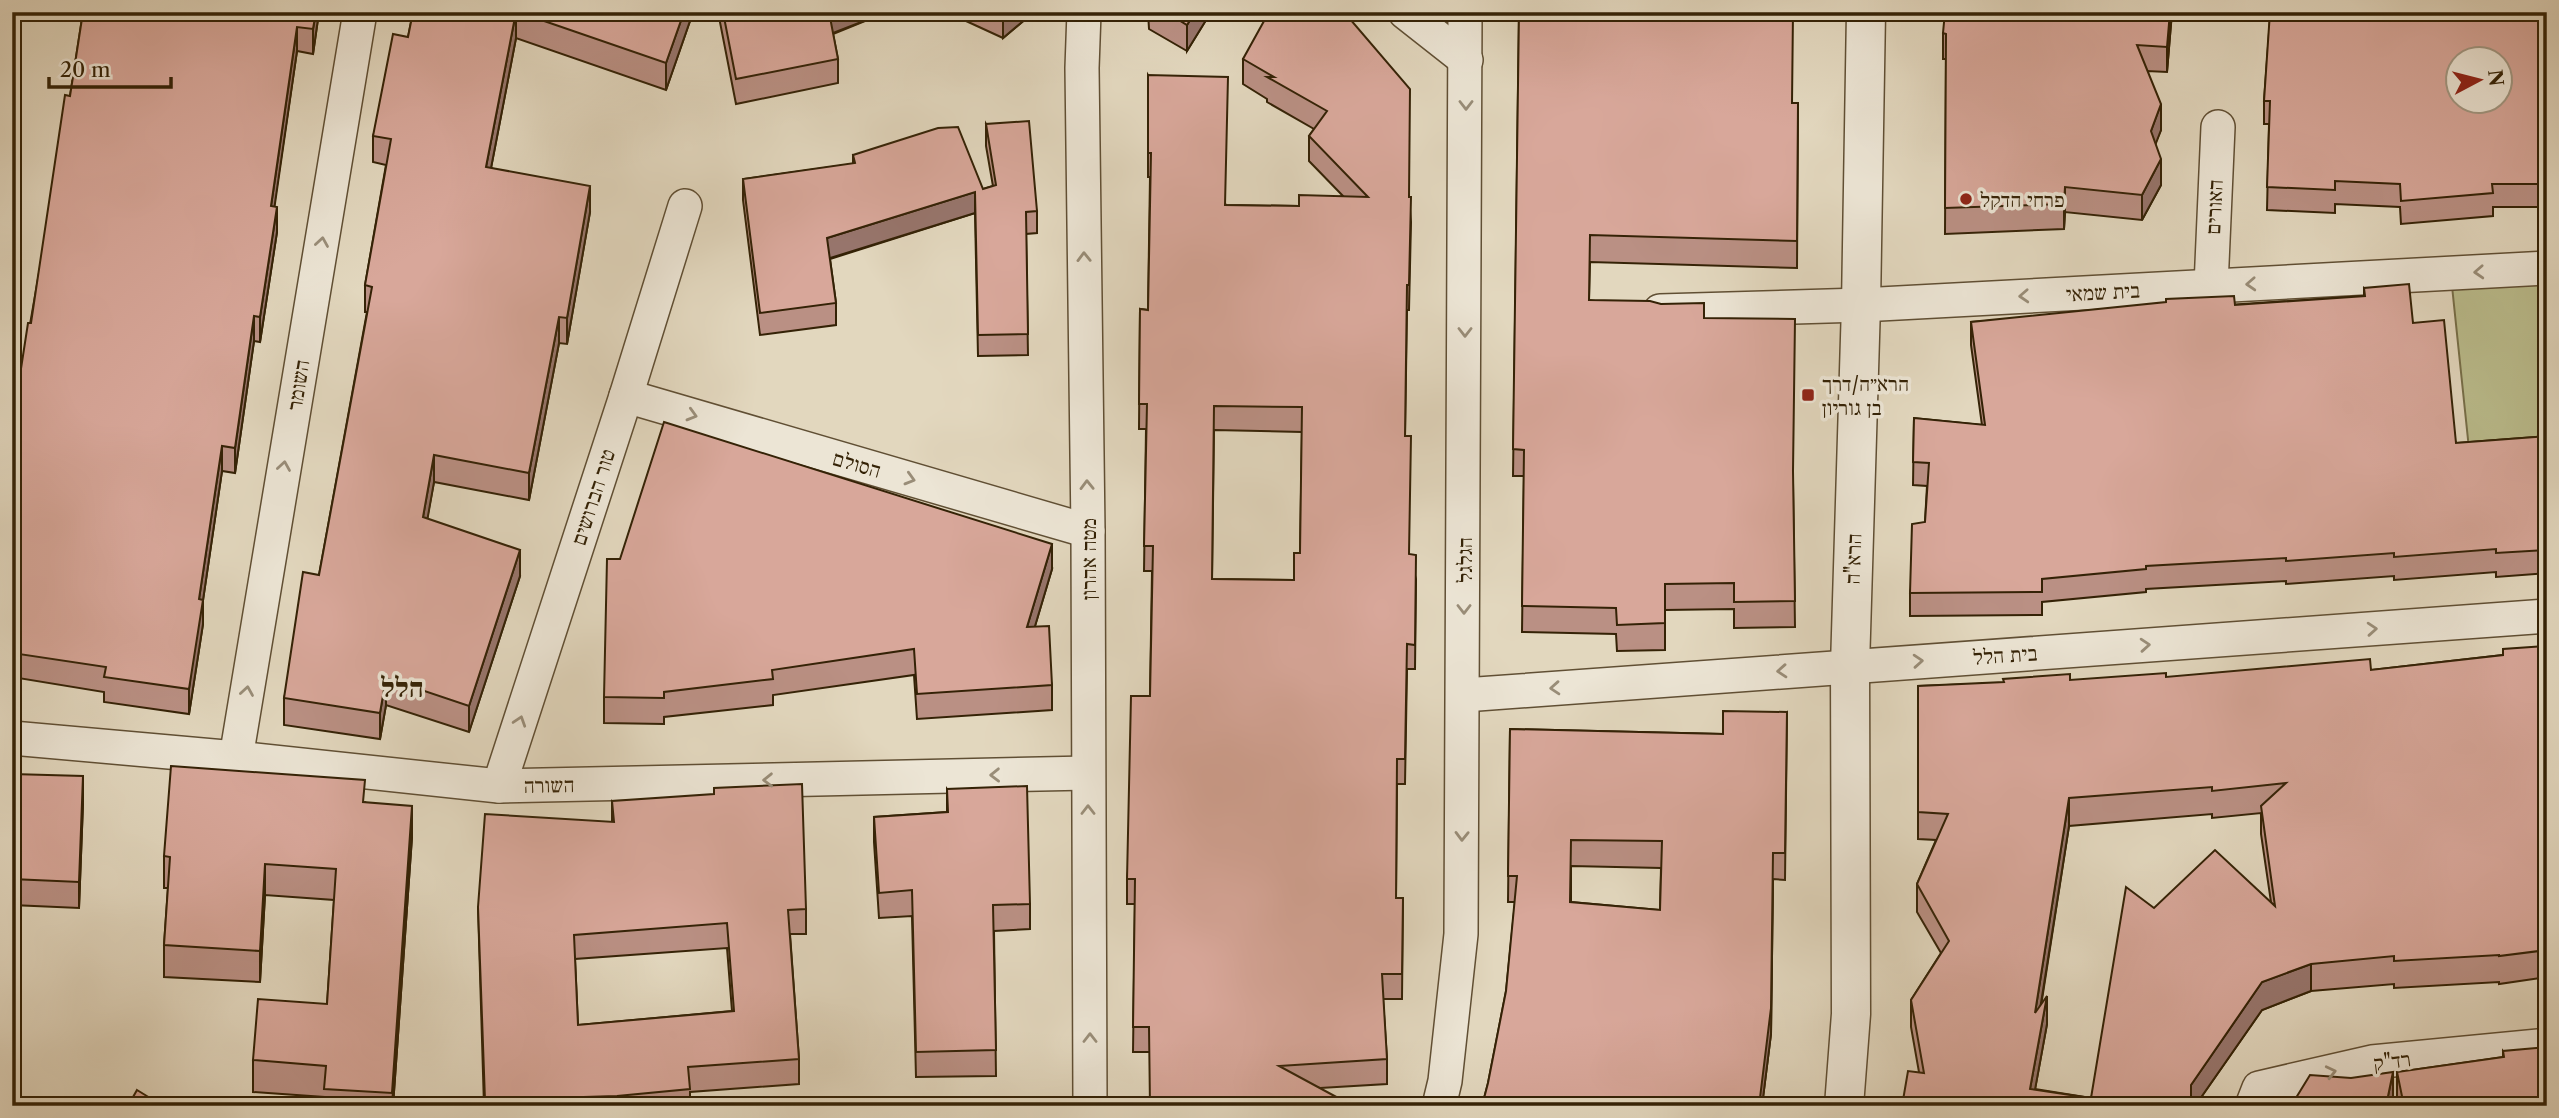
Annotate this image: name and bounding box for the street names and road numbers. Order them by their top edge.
street label: האורים [2200,179,2228,235]
street label: בית שמאי [2065,278,2141,306]
street label: השומר [282,358,314,412]
street label: הסולם [830,445,884,483]
street label: טור הברושים [566,446,620,548]
street label: מטה אהרון [1076,518,1101,600]
street label: הרא"ה [1840,533,1866,585]
street label: הגלגל [1452,537,1477,583]
street label: בית הלל [1972,640,2038,670]
street label: השורה [523,772,575,798]
street label: רד"ק [2372,1046,2412,1076]

